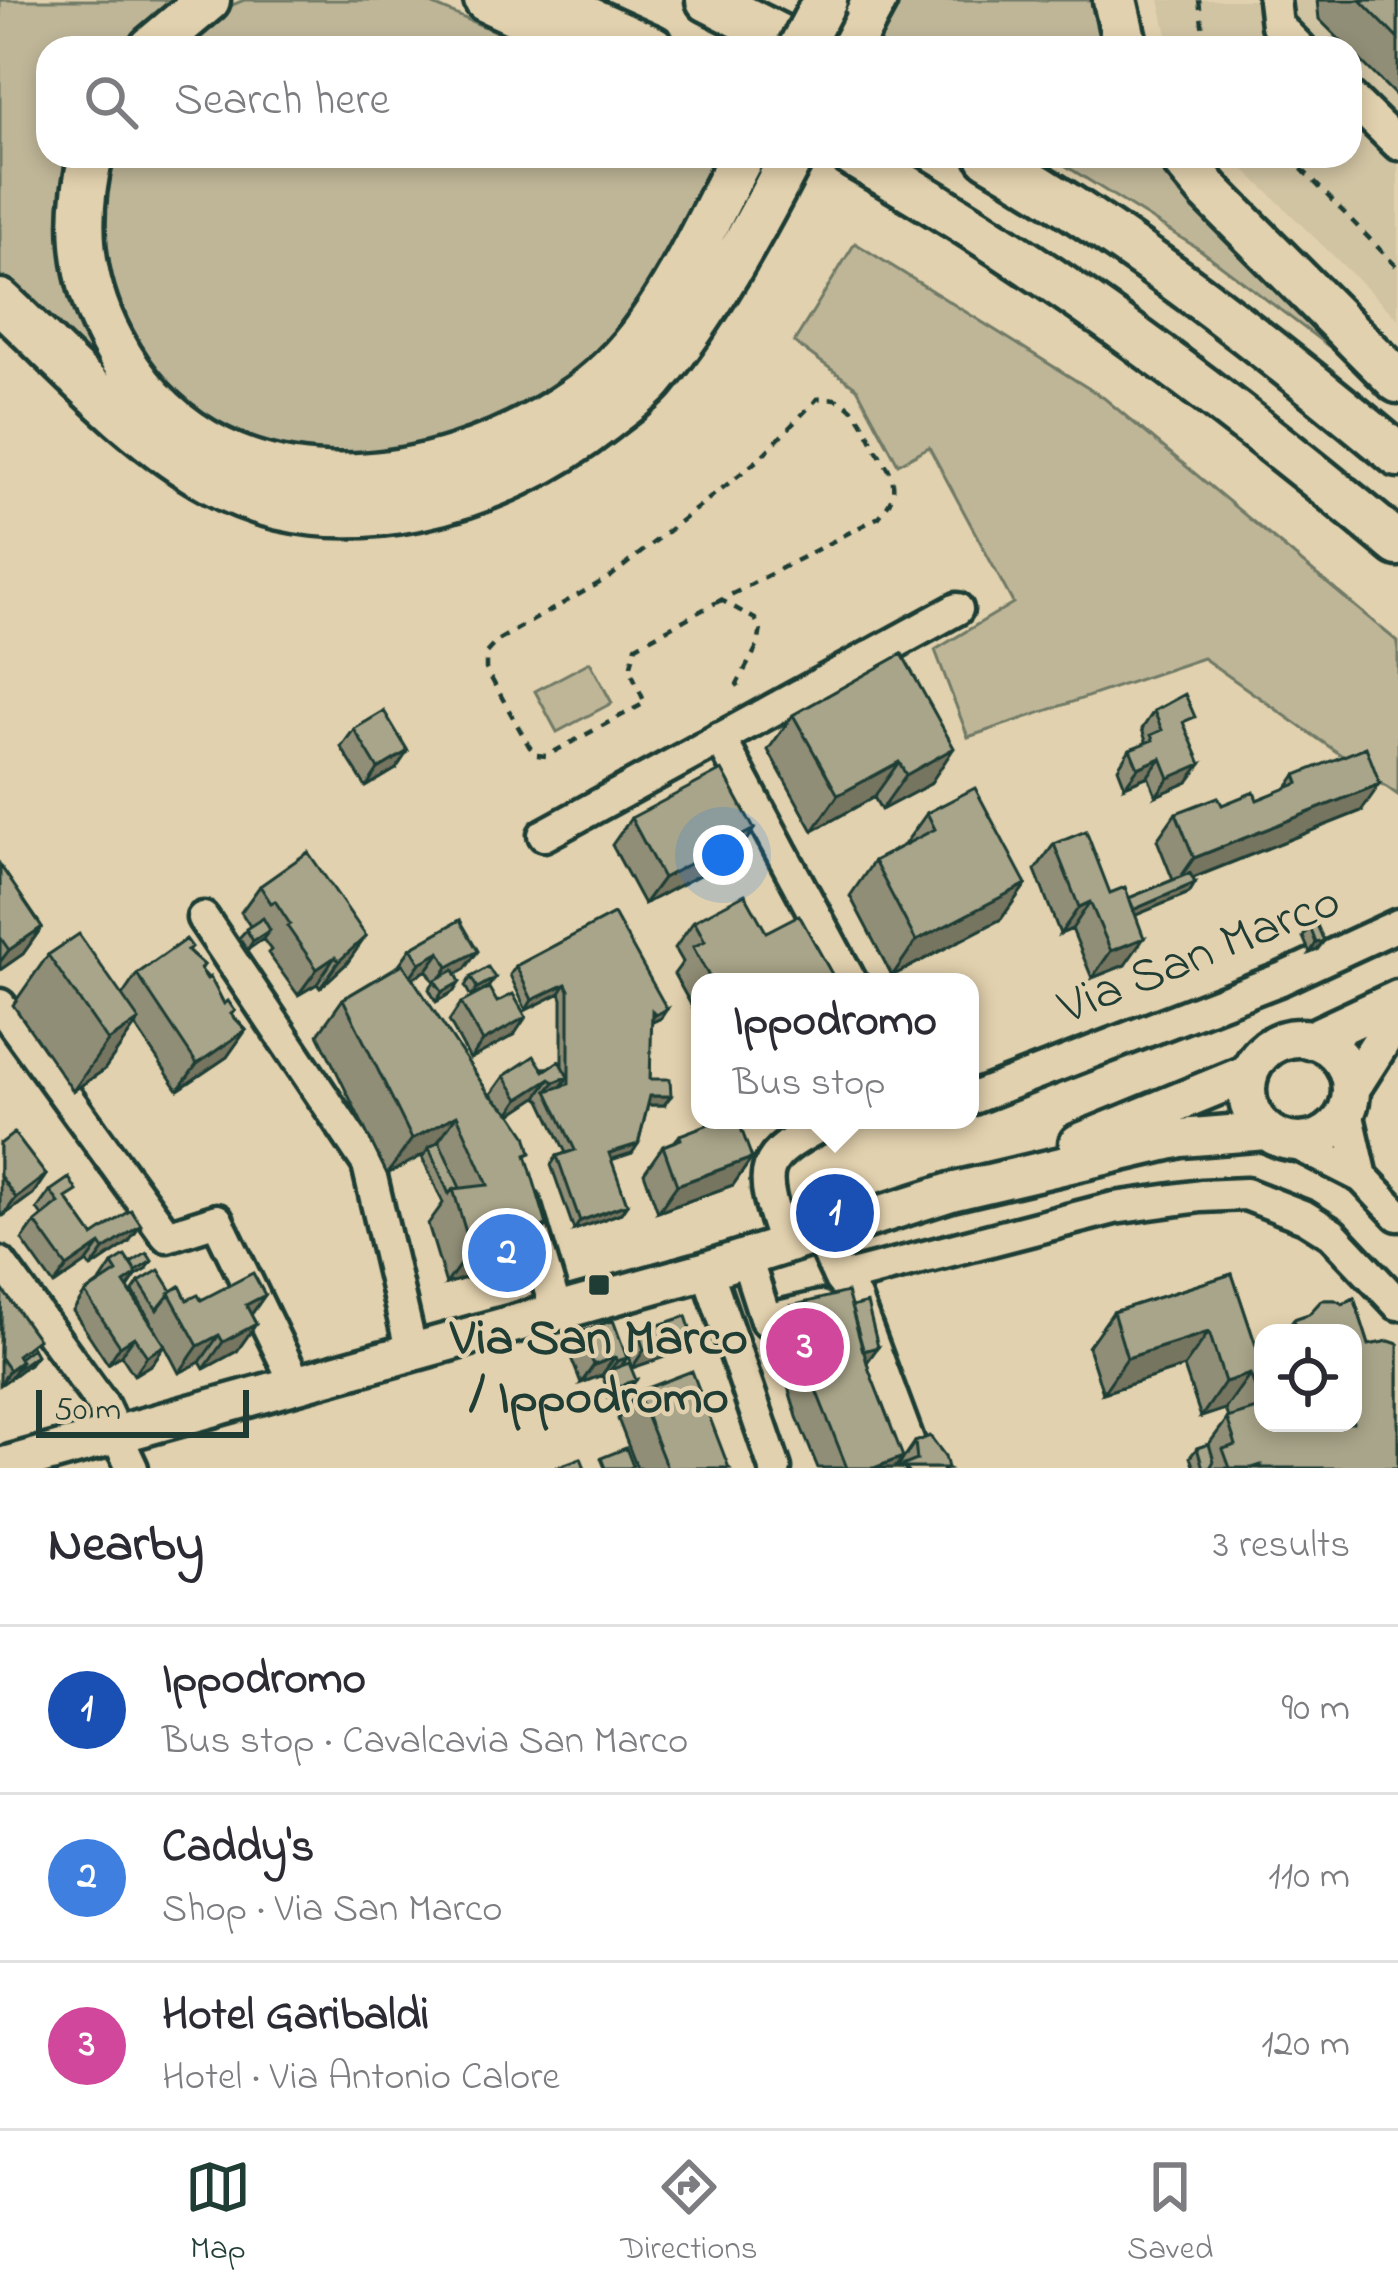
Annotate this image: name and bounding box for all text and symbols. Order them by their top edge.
search box [36,36,1362,168]
icon: search [78,69,144,135]
text: Search here [174,69,390,135]
your location [693,825,753,885]
street label: Via San Marco [1047,866,1352,1047]
popup [691,973,979,1129]
text: Ippodromo [733,990,937,1056]
text: Bus stop [733,1056,886,1113]
pin: 1 [796,1168,874,1258]
pin: 2 [468,1208,546,1298]
marker: Via San Marco / Ippodromo [586,1272,612,1298]
pin: 3 [766,1302,844,1392]
place label: Via San Marco / Ippodromo [449,1303,748,1437]
map controls [1254,1324,1362,1432]
button: locate [1254,1324,1362,1432]
scale bar [36,1384,249,1437]
text: 50 m [54,1387,121,1435]
text: Nearby [48,1509,204,1584]
text: 3 results [1213,1518,1350,1575]
text: Ippodromo [162,1648,366,1714]
text: 1 [81,1681,93,1738]
text: 90 m [1281,1681,1350,1738]
text: Bus stop · Cavalcavia San Marco [162,1714,688,1771]
text: Caddy's [162,1816,314,1882]
text: 2 [77,1849,97,1906]
text: 110 m [1268,1849,1350,1906]
text: Shop · Via San Marco [162,1882,502,1939]
text: Hotel Garibaldi [162,1984,429,2050]
text: 3 [79,2017,95,2074]
text: 120 m [1261,2017,1350,2074]
text: Hotel · Via Antonio Calore [162,2050,560,2107]
tab: Map [185,2154,251,2274]
tab: Directions [620,2154,758,2274]
tab: Saved [1127,2154,1213,2274]

